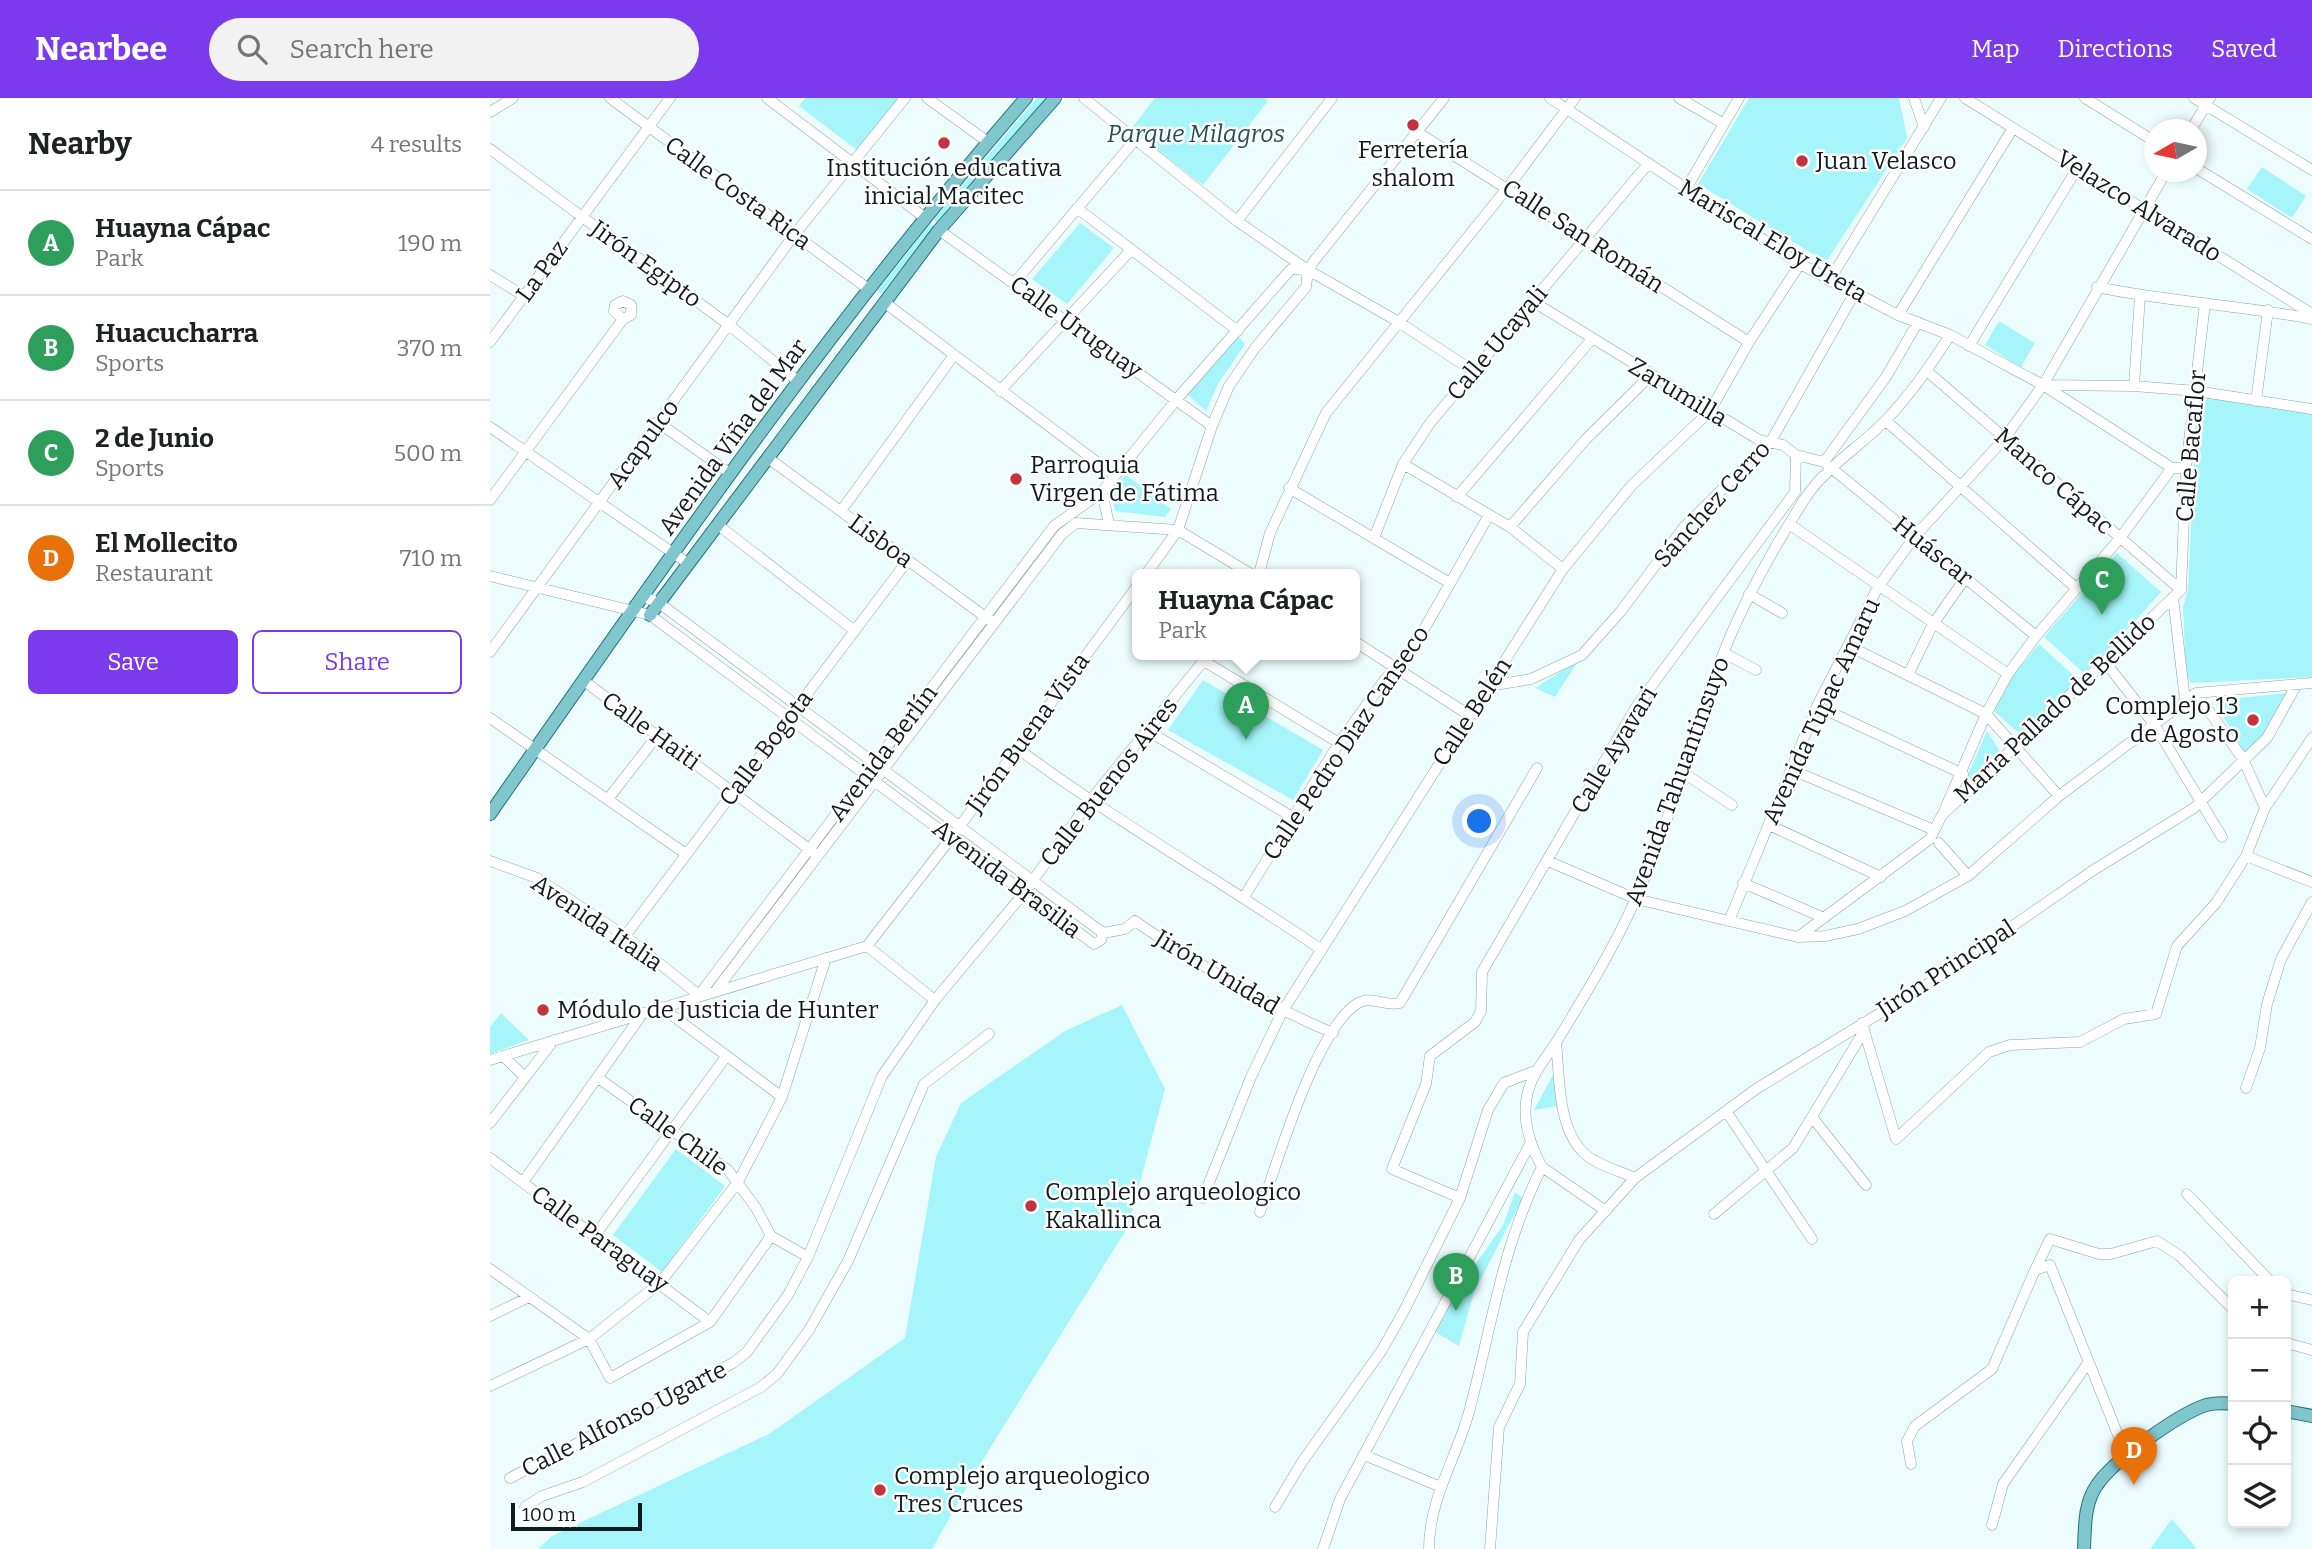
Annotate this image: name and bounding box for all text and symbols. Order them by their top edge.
search box [209,18,699,81]
text: Nearbee [35,29,167,69]
icon: search [233,30,271,68]
text: Search here [289,34,434,65]
text: Map [1971,35,2020,63]
text: Directions [2058,35,2173,63]
text: Saved [2211,35,2277,63]
marker: Ferretería shalom [1405,117,1421,133]
north arrow [2144,119,2207,182]
park label: Parque Milagros [1107,120,1285,148]
text: Nearby [28,126,132,162]
text: 4 results [371,130,462,158]
street label: Calle Costa Rica [659,131,817,255]
marker: Institución educativa inicial Macitec [936,135,952,151]
place label: Ferretería shalom [1358,136,1468,192]
street label: Velazco Alvarado [2051,144,2227,268]
place label: Juan Velasco [1815,147,1957,175]
marker: Juan Velasco [1794,153,1810,169]
place label: Institución educativa inicial Macitec [826,154,1062,210]
street label: Calle San Román [1497,173,1669,299]
street label: Mariscal Eloy Ureta [1674,174,1872,308]
text: Huayna Cápac [95,213,270,244]
street label: Jirón Egipto [584,214,707,314]
text: A [43,229,59,257]
text: 190 m [398,229,462,257]
street label: La Paz [510,235,574,307]
text: Park [95,244,144,272]
street label: Calle Uruguay [1004,270,1148,385]
street label: Calle Ucayali [1441,280,1553,406]
text: Huacucharra [95,318,258,349]
street label: Avenida Viña del Mar [653,333,814,540]
text: B [44,334,58,362]
text: 370 m [396,334,462,362]
text: Sports [95,349,164,377]
street label: Zarumilla [1624,352,1732,432]
street label: Calle Bacaflor [2170,368,2212,523]
street label: Acapulco [601,394,685,494]
street label: Manco Cápac [1989,422,2119,540]
text: 2 de Junio [95,423,214,454]
street label: Sánchez Cerro [1648,435,1776,573]
text: C [44,439,58,467]
text: 500 m [394,439,462,467]
place label: Parroquia Virgen de Fátima [1030,451,1219,507]
text: Sports [95,454,164,482]
marker: Parroquia Virgen de Fátima [1008,471,1024,487]
street label: Lisboa [844,508,918,574]
street label: Huáscar [1888,510,1979,592]
text: El Mollecito [95,528,238,559]
text: D [43,544,59,572]
text: 710 m [400,544,462,572]
pin: C [2079,557,2125,615]
text: Restaurant [95,559,213,587]
popup [1132,569,1360,660]
text: Huayna Cápac [1158,585,1334,616]
street label: Avenida Túpac Amaru [1756,593,1886,829]
street label: María Pallado de Bellido [1949,607,2161,809]
text: Park [1158,616,1207,644]
street label: Calle Pedro Diaz Canseco [1257,621,1435,865]
button: Save [28,630,238,694]
button: Share [252,630,462,694]
street label: Jirón Buena Vista [960,648,1095,819]
street label: Calle Belén [1427,653,1517,771]
street label: Avenida Tahuantinsuyo [1619,653,1735,909]
street label: Avenida Berlín [823,679,943,827]
street label: Calle Ayavari [1565,681,1663,819]
pin: A [1223,682,1269,740]
street label: Calle Bogota [713,685,819,811]
street label: Calle Haiti [596,686,706,776]
street label: Calle Buenos Aires [1034,692,1184,872]
place label: Complejo 13 de Agosto [2105,692,2239,748]
marker: Complejo 13 de Agosto [2245,712,2261,728]
your location [1462,804,1496,838]
street label: Avenida Brasilia [927,814,1087,944]
street label: Avenida Italia [526,869,668,977]
street label: Jirón Principal [1871,914,2020,1025]
street label: Jirón Unidad [1149,923,1284,1020]
place label: Módulo de Justicia de Hunter [557,996,879,1024]
marker: Módulo de Justicia de Hunter [535,1002,551,1018]
street label: Calle Chile [623,1090,733,1182]
place label: Complejo arqueologico Kakallinca [1045,1178,1301,1234]
street label: Calle Paraguay [526,1180,674,1298]
marker: Complejo arqueologico Kakallinca [1023,1198,1039,1214]
pin: B [1433,1253,1479,1311]
map controls [2228,1276,2291,1528]
button: + [2228,1276,2291,1339]
button: − [2228,1339,2291,1402]
street label: Calle Alfonso Ugarte [517,1355,731,1483]
button: locate [2228,1402,2291,1465]
pin: D [2111,1427,2157,1485]
place label: Complejo arqueologico Tres Cruces [894,1462,1150,1518]
button: layers [2228,1465,2291,1528]
marker: Complejo arqueologico Tres Cruces [872,1482,888,1498]
scale bar [511,1500,642,1532]
text: 100 m [522,1503,576,1526]

